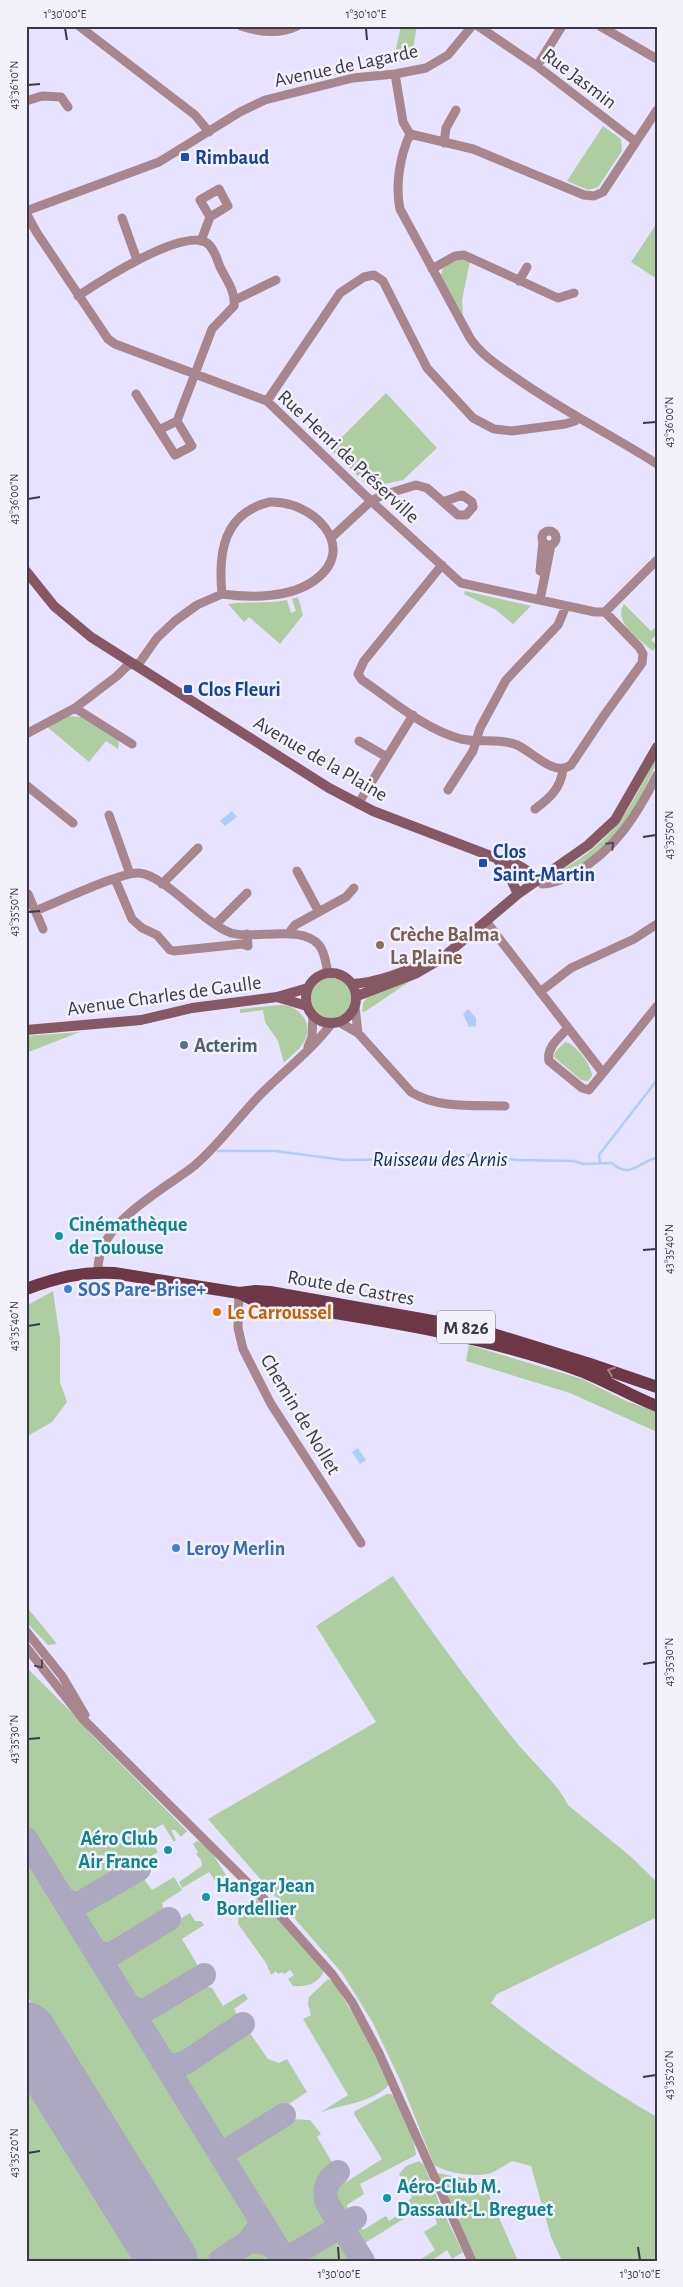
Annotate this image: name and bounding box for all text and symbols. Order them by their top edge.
text: 1°30'00"E [44,8,87,20]
text: 1°30'10"E [346,8,386,20]
street label: Avenue de Lagarde [272,41,420,91]
street label: Rue Jasmin [539,45,620,113]
text: 43°36'10"N [8,61,20,109]
place label: Rimbaud [195,148,270,168]
marker: Rimbaud [179,151,191,163]
street label: Rue Henri de Préserville [274,386,423,527]
text: 43°36'00"N [663,396,675,448]
text: 43°36'00"N [8,473,20,525]
place label: Clos Fleuri [198,680,281,700]
marker: Clos Fleuri [182,683,194,695]
street label: Avenue de la Plaine [250,712,391,805]
text: 43°35'50"N [663,810,675,860]
place label: Clos Saint-Martin [493,842,595,885]
one-way arrow [605,842,614,851]
marker: Clos Saint-Martin [477,857,489,869]
text: 43°35'50"N [8,887,20,937]
place label: Crèche Balma La Plaine [390,925,500,968]
marker: Crèche Balma La Plaine [374,939,386,951]
street label: Avenue Charles de Gaulle [66,972,263,1020]
place label: Acterim [194,1036,258,1056]
marker: Acterim [178,1039,190,1051]
water label: Ruisseau des Arnis [373,1149,508,1170]
place label: Cinémathèque de Toulouse [69,1215,187,1258]
text: 43°35'40"N [663,1224,675,1274]
marker: Cinémathèque de Toulouse [53,1230,65,1242]
street label: Route de Castres [286,1267,416,1309]
place label: SOS Pare-Brise+ [78,1280,207,1300]
marker: SOS Pare-Brise+ [62,1283,74,1295]
text: 43°35'40"N [8,1301,20,1351]
place label: Le Carroussel [227,1303,332,1323]
marker: Le Carroussel [211,1306,223,1318]
road number: M 826 [437,1310,495,1344]
street label: Chemin de Nollet [257,1351,344,1478]
one-way arrow [607,1367,615,1377]
place label: Leroy Merlin [186,1539,285,1559]
marker: Leroy Merlin [170,1542,182,1554]
text: 43°35'30"N [663,1637,675,1687]
one-way arrow [34,1659,43,1669]
text: 43°35'30"N [8,1714,20,1764]
place label: Aéro Club Air France [78,1829,158,1872]
marker: Aéro Club Air France [162,1844,174,1856]
place label: Hangar Jean Bordellier [216,1876,315,1919]
marker: Hangar Jean Bordellier [200,1891,212,1903]
text: 43°35'20"N [663,2050,675,2100]
text: 43°35'20"N [8,2128,20,2178]
place label: Aéro-Club M. Dassault-L. Breguet [397,2177,553,2220]
marker: Aéro-Club M. Dassault-L. Breguet [381,2192,393,2204]
text: 1°30'00"E [318,2268,361,2280]
text: 1°30'10"E [620,2268,660,2280]

